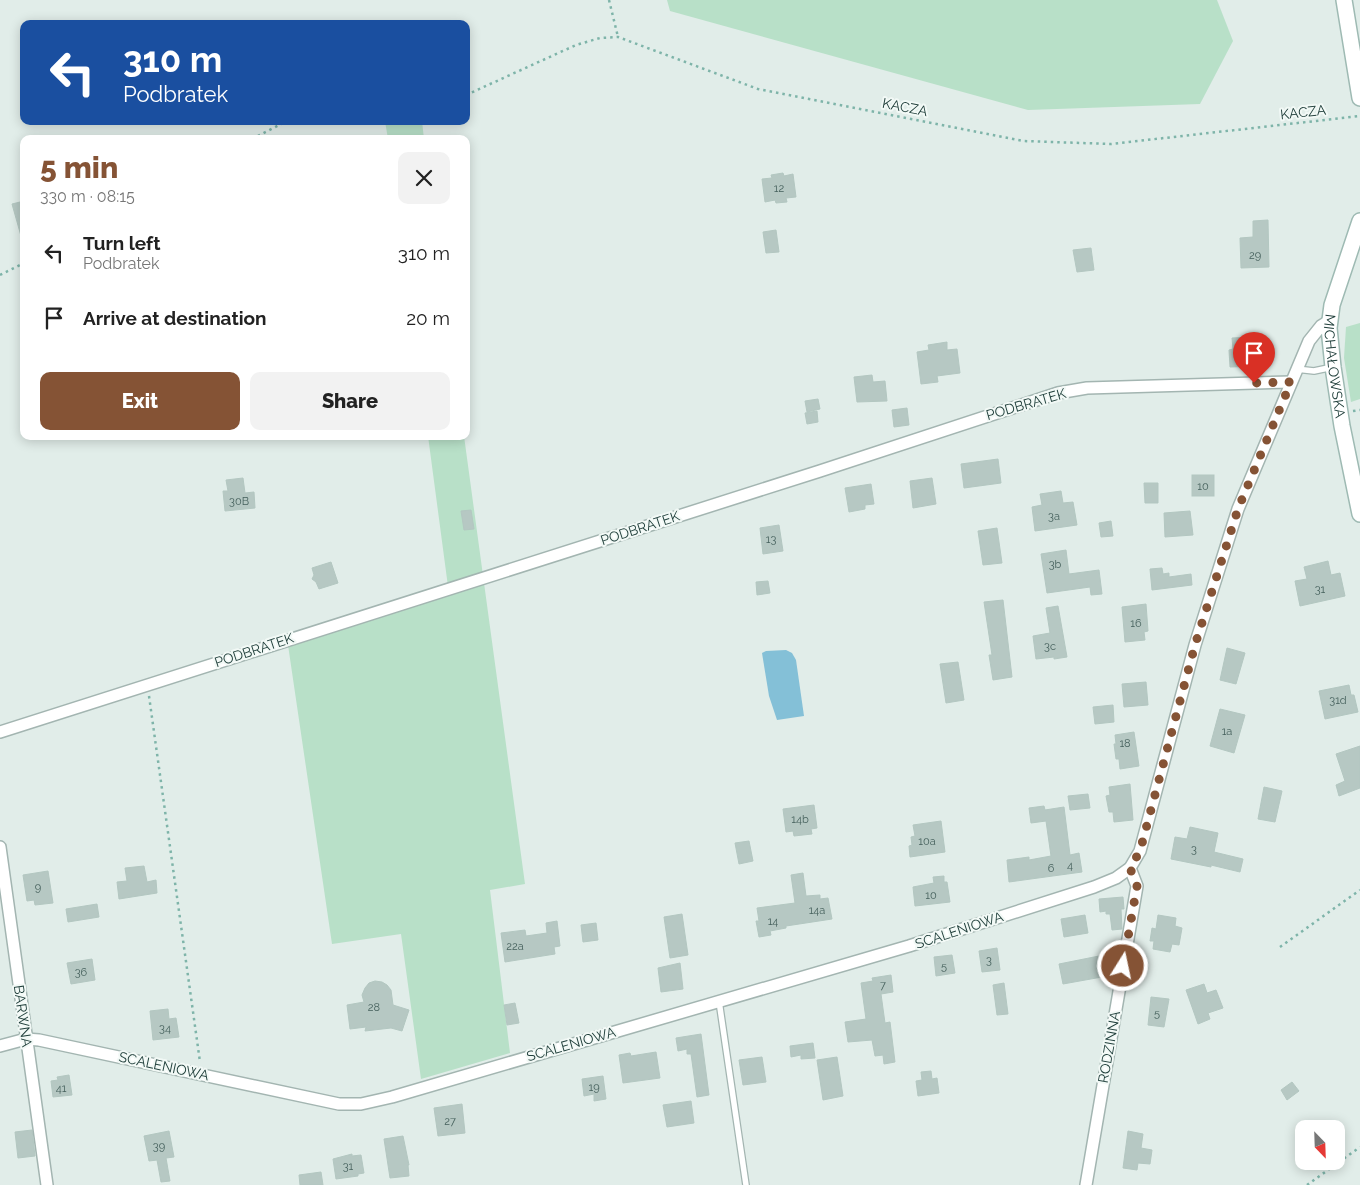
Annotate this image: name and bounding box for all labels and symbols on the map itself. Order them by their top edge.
street label: KACZA [881,95,930,119]
street label: KACZA [1279,102,1327,122]
house number: 12 [774,182,784,195]
house number: 29 [1249,249,1261,262]
street label: MICHAŁOWSKA [1321,313,1349,419]
pin [1233,332,1275,383]
street label: PODBRATEK [984,385,1068,423]
house number: 10 [1197,480,1209,493]
house number: 30B [229,495,249,508]
street label: PODBRATEK [598,508,682,548]
house number: 3a [1048,510,1060,523]
house number: 13 [766,533,776,546]
house number: 3b [1049,558,1062,571]
house number: 31 [1315,583,1326,596]
house number: 16 [1130,617,1142,630]
street label: PODBRATEK [212,630,296,670]
house number: 3c [1044,640,1056,653]
house number: 31d [1329,694,1347,707]
house number: 1a [1222,725,1232,738]
house number: 18 [1119,737,1131,750]
house number: 14b [791,813,809,826]
house number: 10a [918,835,936,848]
house number: 3 [1191,843,1197,856]
house number: 4 [1067,859,1073,872]
house number: 6 [1048,862,1055,875]
house number: 9 [35,881,41,894]
house number: 10 [925,889,937,902]
house number: 14a [809,904,825,917]
street label: SCALENIOWA [913,908,1006,952]
house number: 14 [768,915,778,928]
position arrow [1096,939,1148,991]
house number: 22a [506,940,524,953]
house number: 3 [986,954,992,967]
house number: 5 [941,960,947,973]
house number: 36 [75,966,88,979]
house number: 7 [880,979,886,992]
street label: BARWNA [11,984,35,1049]
house number: 28 [368,1001,380,1014]
house number: 5 [1154,1007,1160,1020]
street label: RODZINNA [1095,1009,1123,1084]
house number: 34 [159,1022,171,1035]
street label: SCALENIOWA [525,1024,618,1064]
street label: SCALENIOWA [117,1049,211,1083]
house number: 19 [588,1081,600,1094]
house number: 41 [56,1082,67,1095]
house number: 27 [444,1115,456,1128]
north arrow [1295,1120,1345,1170]
house number: 39 [153,1140,165,1153]
house number: 31 [343,1160,354,1173]

